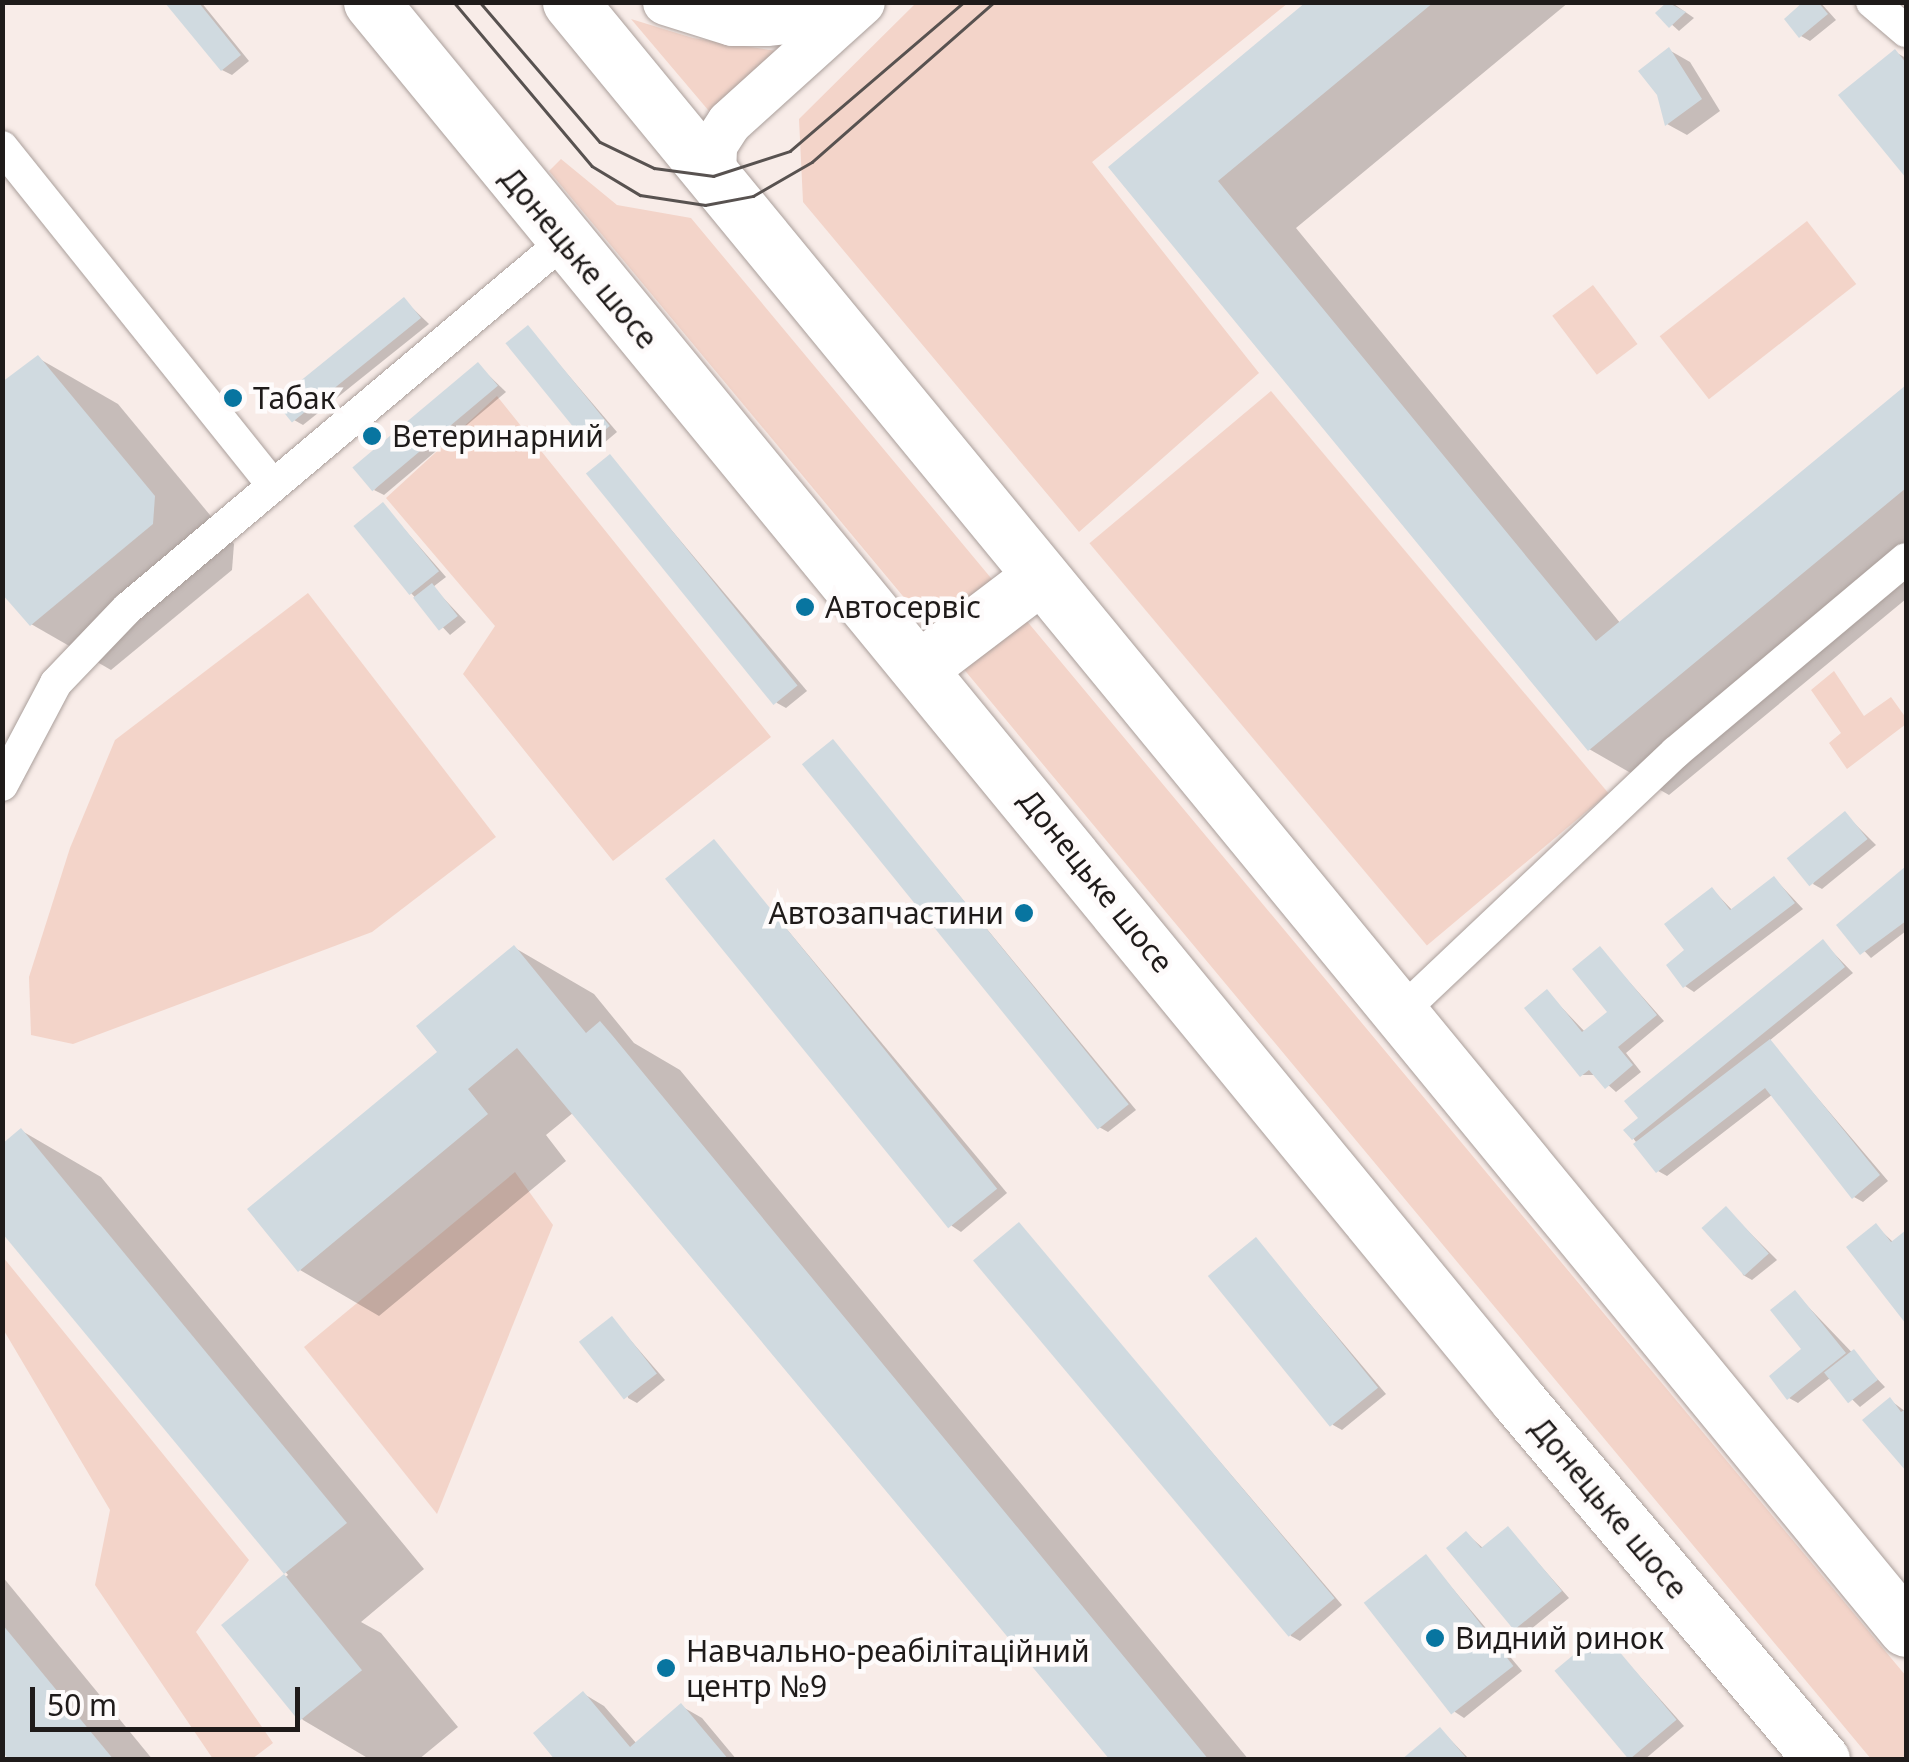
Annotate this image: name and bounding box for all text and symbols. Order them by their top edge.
street label: Донецьке шосе [493,160,665,356]
place label: Табак [253,380,336,416]
marker: Табак [222,387,244,409]
place label: Ветеринарний [392,418,604,454]
marker: Ветеринарний [361,425,383,447]
place label: Автосервіс [825,589,981,625]
marker: Автосервіс [794,596,816,618]
street label: Донецьке шосе [1011,782,1181,980]
place label: Автозапчастини [769,895,1004,931]
marker: Автозапчастини [1013,902,1035,924]
street label: Донецьке шосе [1523,1410,1695,1606]
place label: Видний ринок [1455,1620,1664,1656]
marker: Видний ринок [1424,1627,1446,1649]
place label: Навчально-реабілітаційний центр №9 [686,1633,1090,1704]
marker: Навчально-реабілітаційний центр №9 [655,1657,677,1679]
scale bar [35,1667,305,1729]
text: 50 m [47,1684,117,1725]

